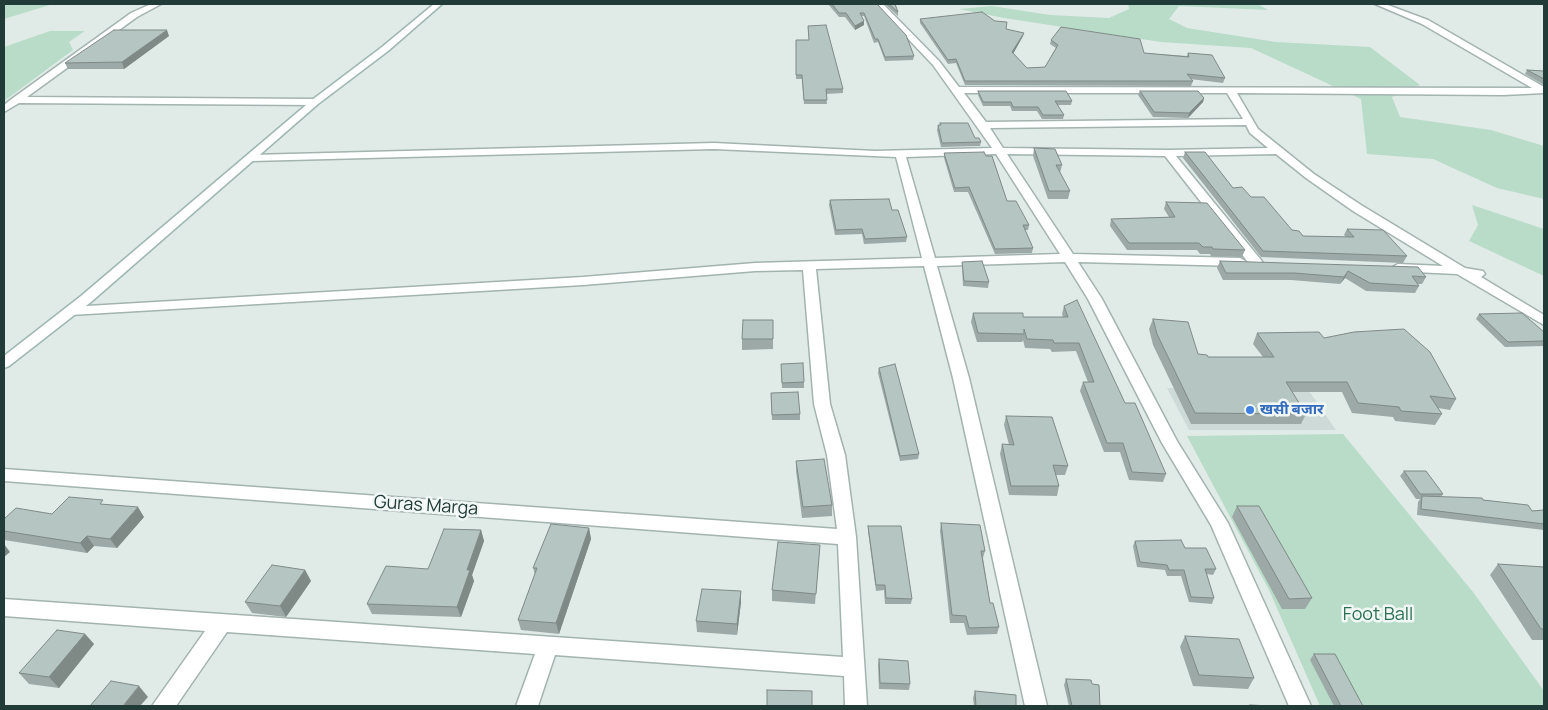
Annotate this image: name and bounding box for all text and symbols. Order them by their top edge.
place label: खसी बजार [1260,401,1324,419]
marker: खसी बजार [1244,404,1256,416]
street label: Guras Marga [373,492,479,520]
park label: Foot Ball [1343,604,1413,626]

